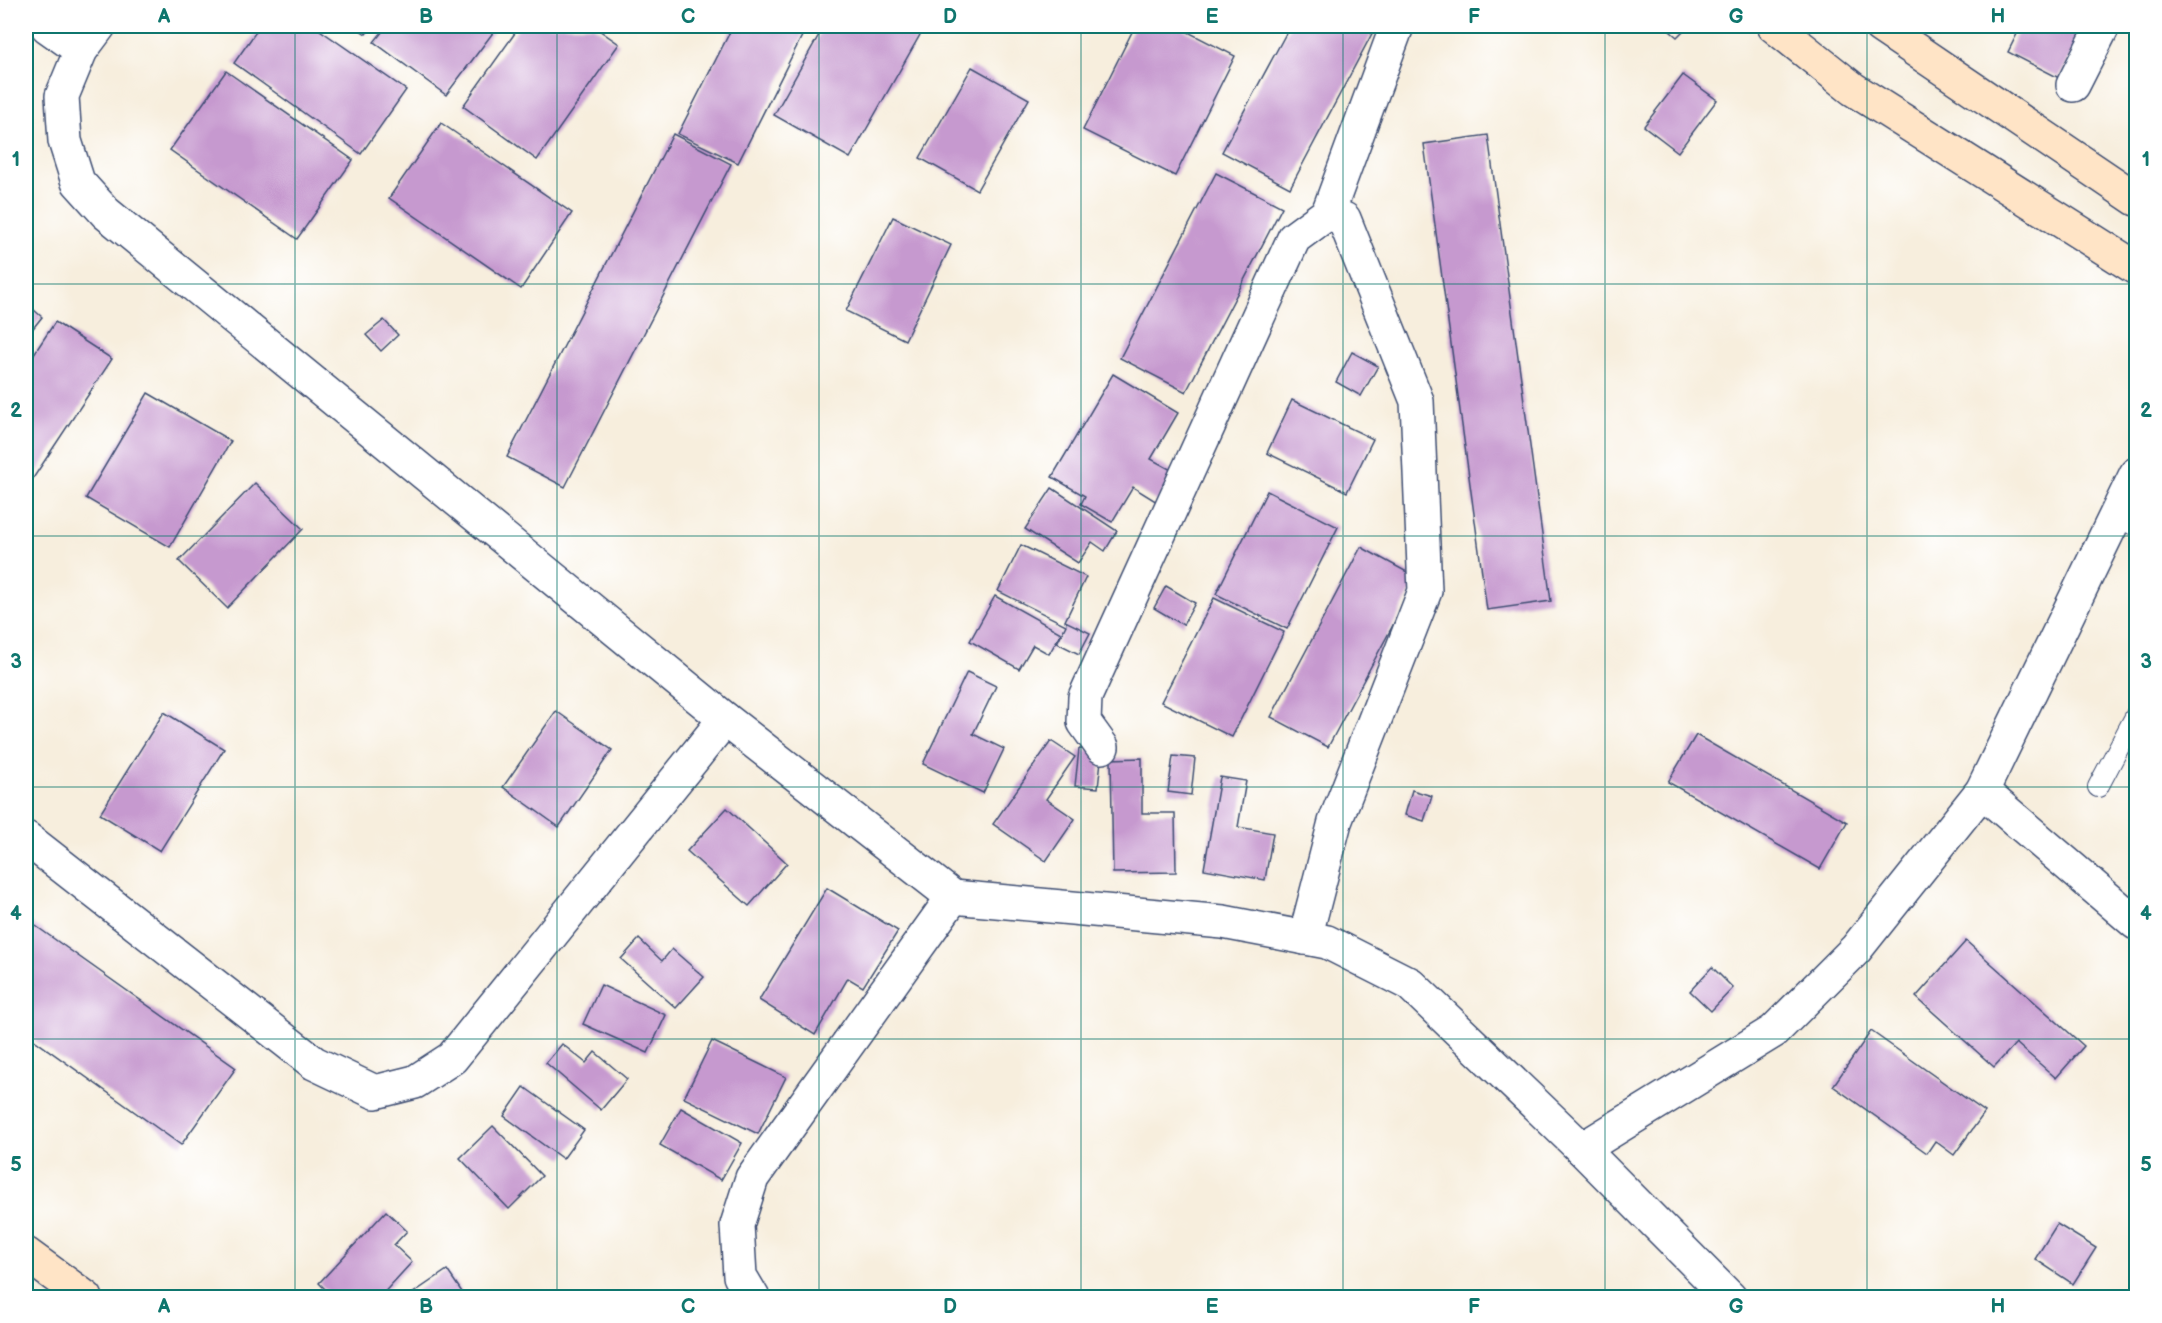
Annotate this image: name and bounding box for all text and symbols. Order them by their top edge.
text: A [157,5,171,29]
text: B [419,5,433,29]
text: C [681,5,695,29]
text: D [943,5,957,29]
text: E [1206,5,1219,29]
text: F [1468,5,1480,29]
text: G [1729,5,1744,29]
text: H [1991,5,2005,29]
text: 1 [12,148,20,172]
text: 1 [2142,148,2150,172]
text: 2 [10,399,22,423]
text: 2 [2140,399,2152,423]
text: 3 [10,650,22,674]
text: 3 [2140,650,2152,674]
text: 4 [10,902,22,926]
text: 4 [2140,902,2152,926]
text: 5 [10,1153,22,1177]
text: 5 [2140,1153,2152,1177]
text: A [157,1295,171,1319]
text: B [419,1295,433,1319]
text: C [681,1295,695,1319]
text: D [943,1295,957,1319]
text: E [1206,1295,1219,1319]
text: F [1468,1295,1480,1319]
text: G [1729,1295,1744,1319]
text: H [1991,1295,2005,1319]

